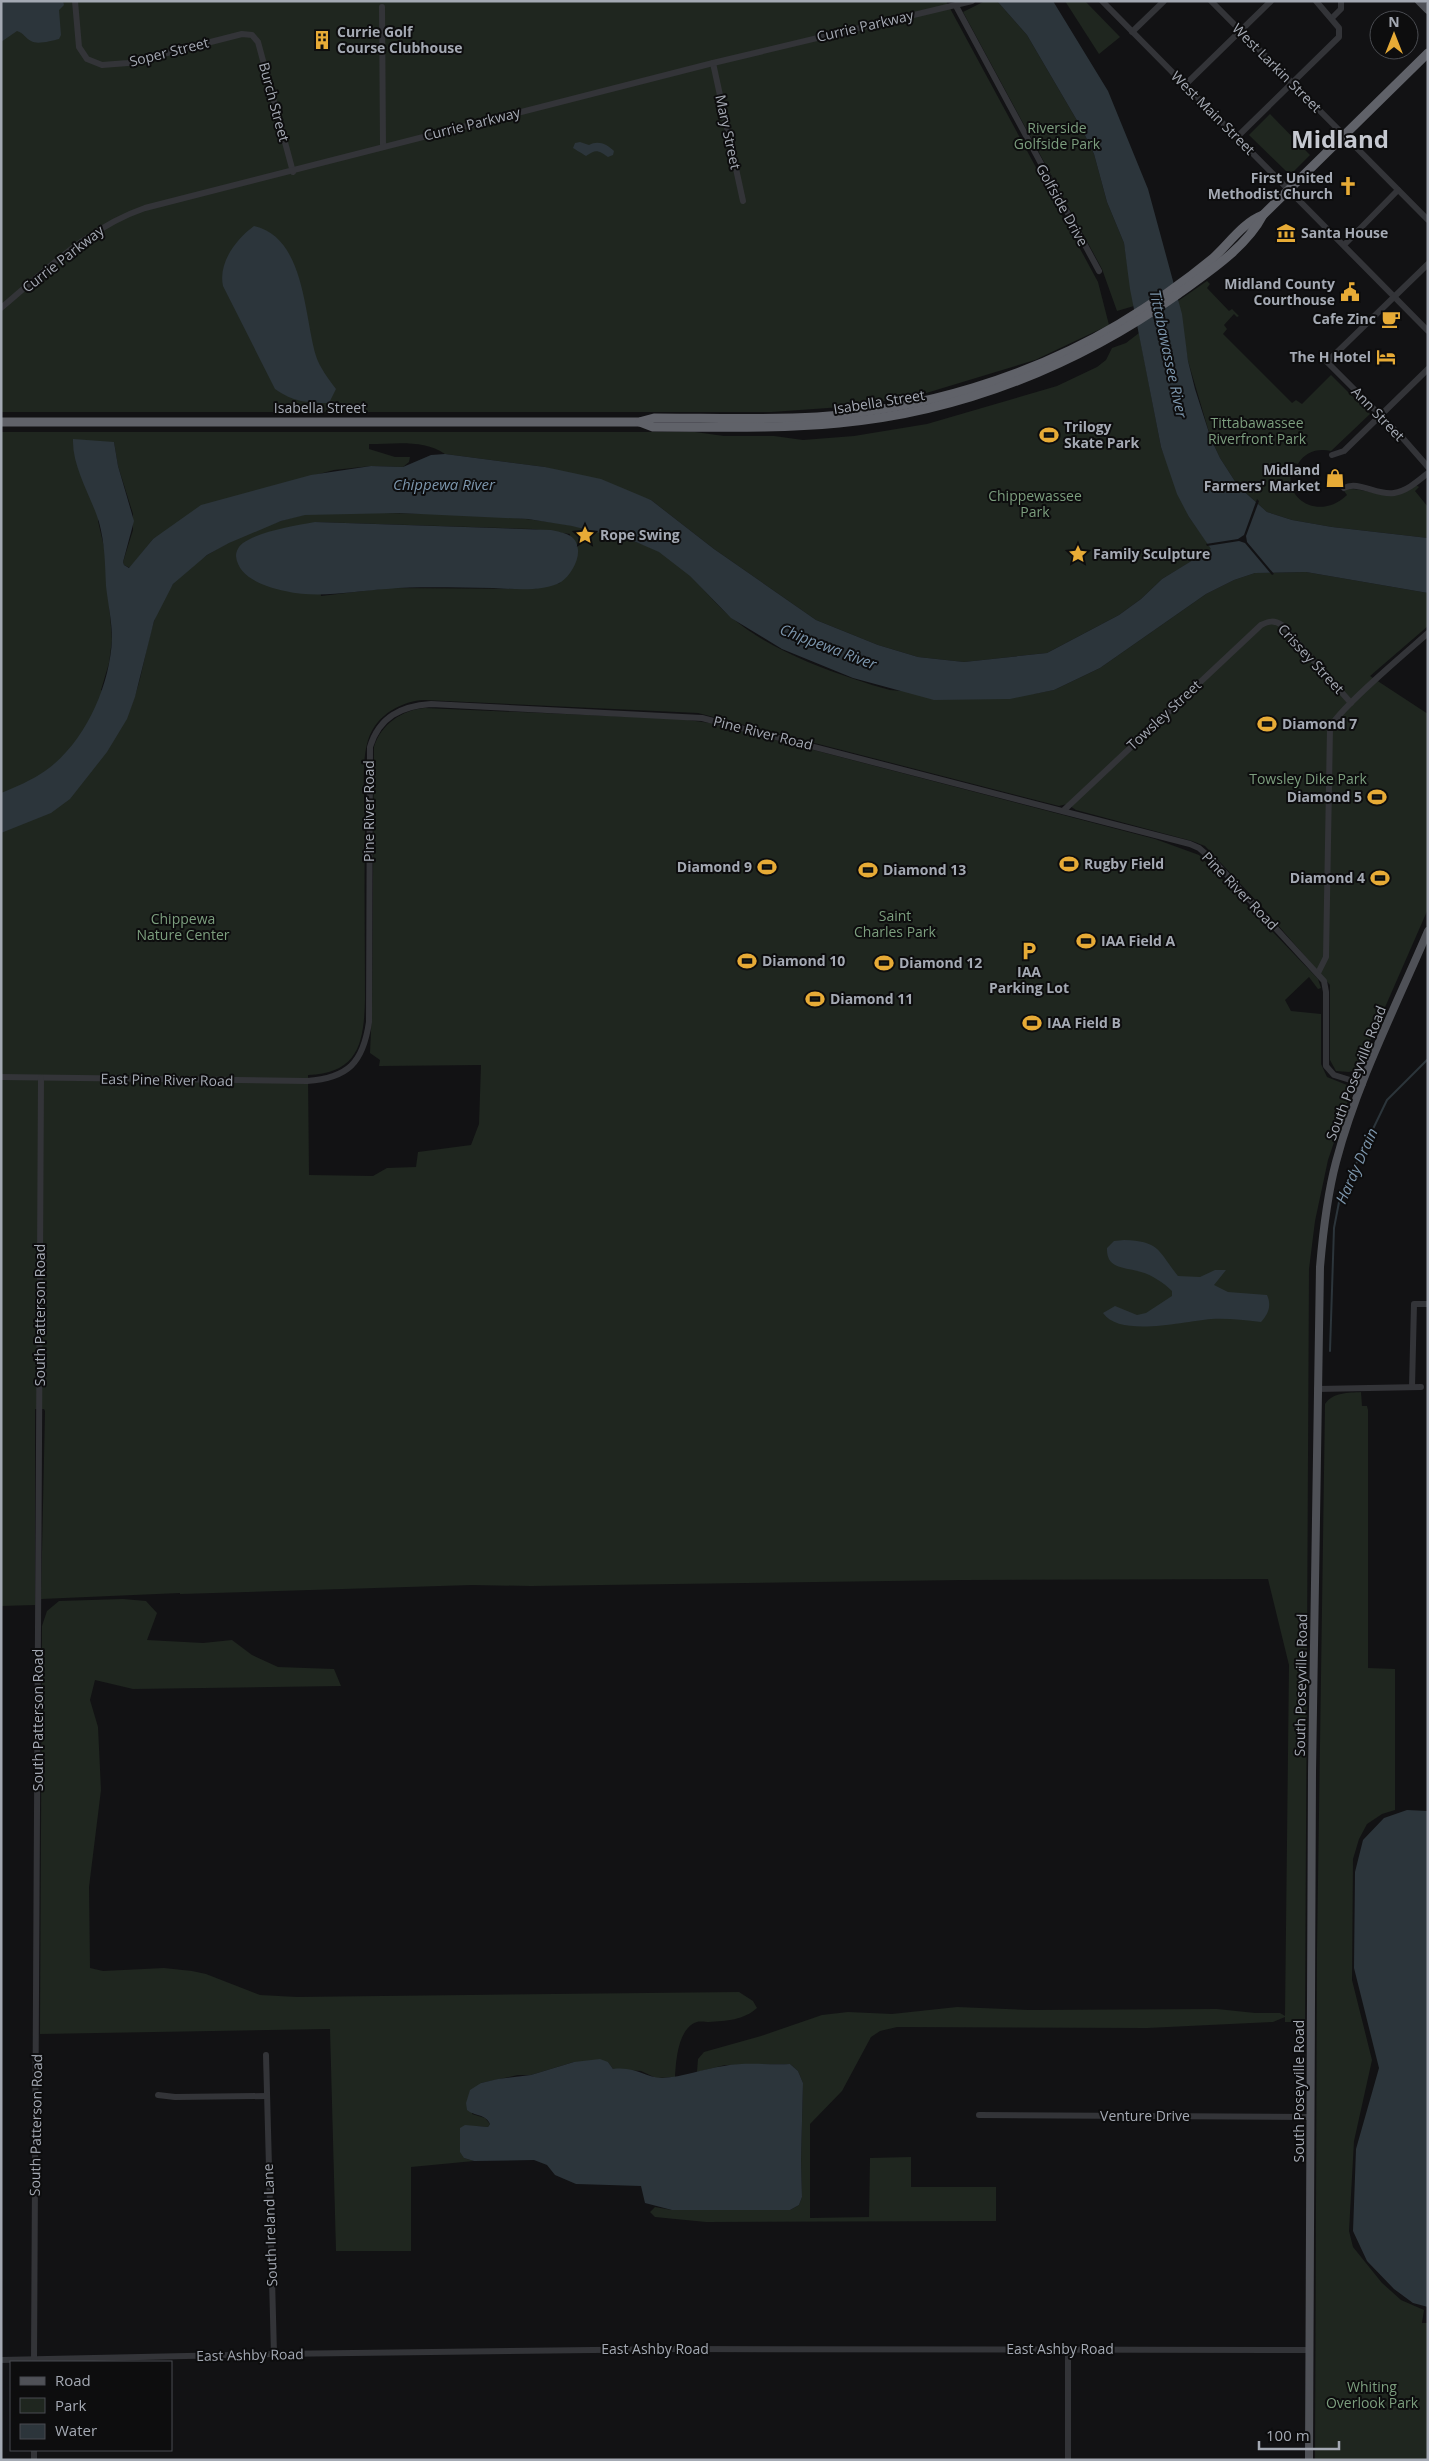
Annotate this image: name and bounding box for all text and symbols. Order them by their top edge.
street label: Currie Parkway [815,5,916,46]
north arrow [1369,10,1419,60]
text: N [1388,12,1400,31]
street label: West Larkin Street [1229,19,1326,116]
place label: Currie Golf Course Clubhouse [337,22,463,57]
building icon: Currie Golf Course Clubhouse [311,29,333,51]
street label: Soper Street [127,32,210,71]
street label: Burch Street [255,60,294,144]
street label: West Main Street [1167,67,1259,159]
street label: Mary Street [711,93,746,171]
street label: Currie Parkway [422,102,523,145]
park label: Riverside Golfside Park [1014,118,1101,153]
district label: Midland [1291,122,1389,155]
street label: Golfside Drive [1032,160,1093,249]
place label: First United Methodist Church [1208,168,1333,203]
church icon: First United Methodist Church [1337,175,1359,197]
street label: Currie Parkway [18,220,108,297]
museum icon: Santa House [1275,222,1297,244]
place label: Santa House [1301,223,1388,242]
place label: Midland County Courthouse [1224,274,1335,309]
public building icon: Midland County Courthouse [1339,281,1361,303]
water label: Tittabawassee River [1146,288,1193,421]
cafe icon: Cafe Zinc [1380,308,1402,330]
place label: Cafe Zinc [1313,309,1376,328]
hotel icon: The H Hotel [1375,346,1397,368]
place label: The H Hotel [1289,347,1371,366]
street label: Ann Street [1348,382,1409,445]
street label: Isabella Street [832,385,926,418]
street label: Isabella Street [274,398,366,417]
park label: Tittabawassee Riverfront Park [1208,413,1307,448]
place label: Trilogy Skate Park [1064,417,1139,452]
sports icon: Trilogy Skate Park [1038,424,1060,446]
place label: Midland Farmers' Market [1204,460,1320,495]
shop icon: Midland Farmers' Market [1324,467,1346,489]
water label: Chippewa River [393,474,496,494]
park label: Chippewassee Park [988,486,1082,521]
place icon: Rope Swing [574,524,596,546]
place label: Rope Swing [600,525,680,544]
place icon: Family Sculpture [1067,543,1089,565]
place label: Family Sculpture [1093,544,1210,563]
water label: Chippewa River [777,618,880,674]
street label: Crissey Street [1274,620,1349,698]
street label: Towsley Street [1123,675,1205,754]
street label: Pine River Road [711,711,815,754]
sports icon: Diamond 7 [1256,713,1278,735]
place label: Diamond 7 [1282,714,1357,733]
street label: Pine River Road [359,760,378,862]
park label: Towsley Dike Park [1249,769,1367,788]
sports icon: Diamond 5 [1366,786,1388,808]
place label: Diamond 5 [1287,787,1362,806]
street label: Pine River Road [1198,847,1283,934]
sports icon: Rugby Field [1058,853,1080,875]
place label: Rugby Field [1084,854,1164,873]
sports icon: Diamond 9 [756,856,778,878]
place label: Diamond 9 [677,857,752,876]
sports icon: Diamond 13 [857,859,879,881]
place label: Diamond 13 [883,860,966,879]
sports icon: Diamond 4 [1369,867,1391,889]
place label: Diamond 4 [1290,868,1365,887]
park label: Saint Charles Park [854,906,937,941]
park label: Chippewa Nature Center [137,909,230,944]
sports icon: IAA Field A [1075,930,1097,952]
place label: IAA Field A [1101,931,1176,950]
parking icon: IAA Parking Lot [1018,940,1040,962]
sports icon: Diamond 10 [736,950,758,972]
place label: Diamond 10 [762,951,845,970]
sports icon: Diamond 12 [873,952,895,974]
place label: Diamond 12 [899,953,982,972]
place label: IAA Parking Lot [989,962,1069,997]
sports icon: Diamond 11 [804,988,826,1010]
place label: Diamond 11 [830,989,913,1008]
street label: South Poseyville Road [1321,1003,1390,1143]
sports icon: IAA Field B [1021,1012,1043,1034]
place label: IAA Field B [1047,1013,1121,1032]
street label: East Pine River Road [101,1069,234,1090]
water label: Hardy Drain [1330,1125,1382,1207]
street label: South Patterson Road [30,1244,49,1386]
street label: South Poseyville Road [1290,1613,1311,1757]
street label: South Patterson Road [28,1649,47,1791]
street label: South Poseyville Road [1289,2020,1308,2162]
street label: South Patterson Road [25,2054,46,2196]
street label: Venture Drive [1100,2106,1190,2125]
street label: South Ireland Lane [258,2163,281,2287]
street label: East Ashby Road [601,2339,709,2358]
street label: East Ashby Road [1006,2339,1114,2358]
street label: East Ashby Road [196,2344,304,2365]
legend [10,2361,172,2451]
text: Road [55,2370,91,2390]
park label: Whiting Overlook Park [1326,2377,1419,2412]
text: Park [55,2395,86,2415]
scale bar [1259,2418,1339,2450]
text: Water [55,2420,97,2440]
text: 100 m [1266,2425,1310,2445]

